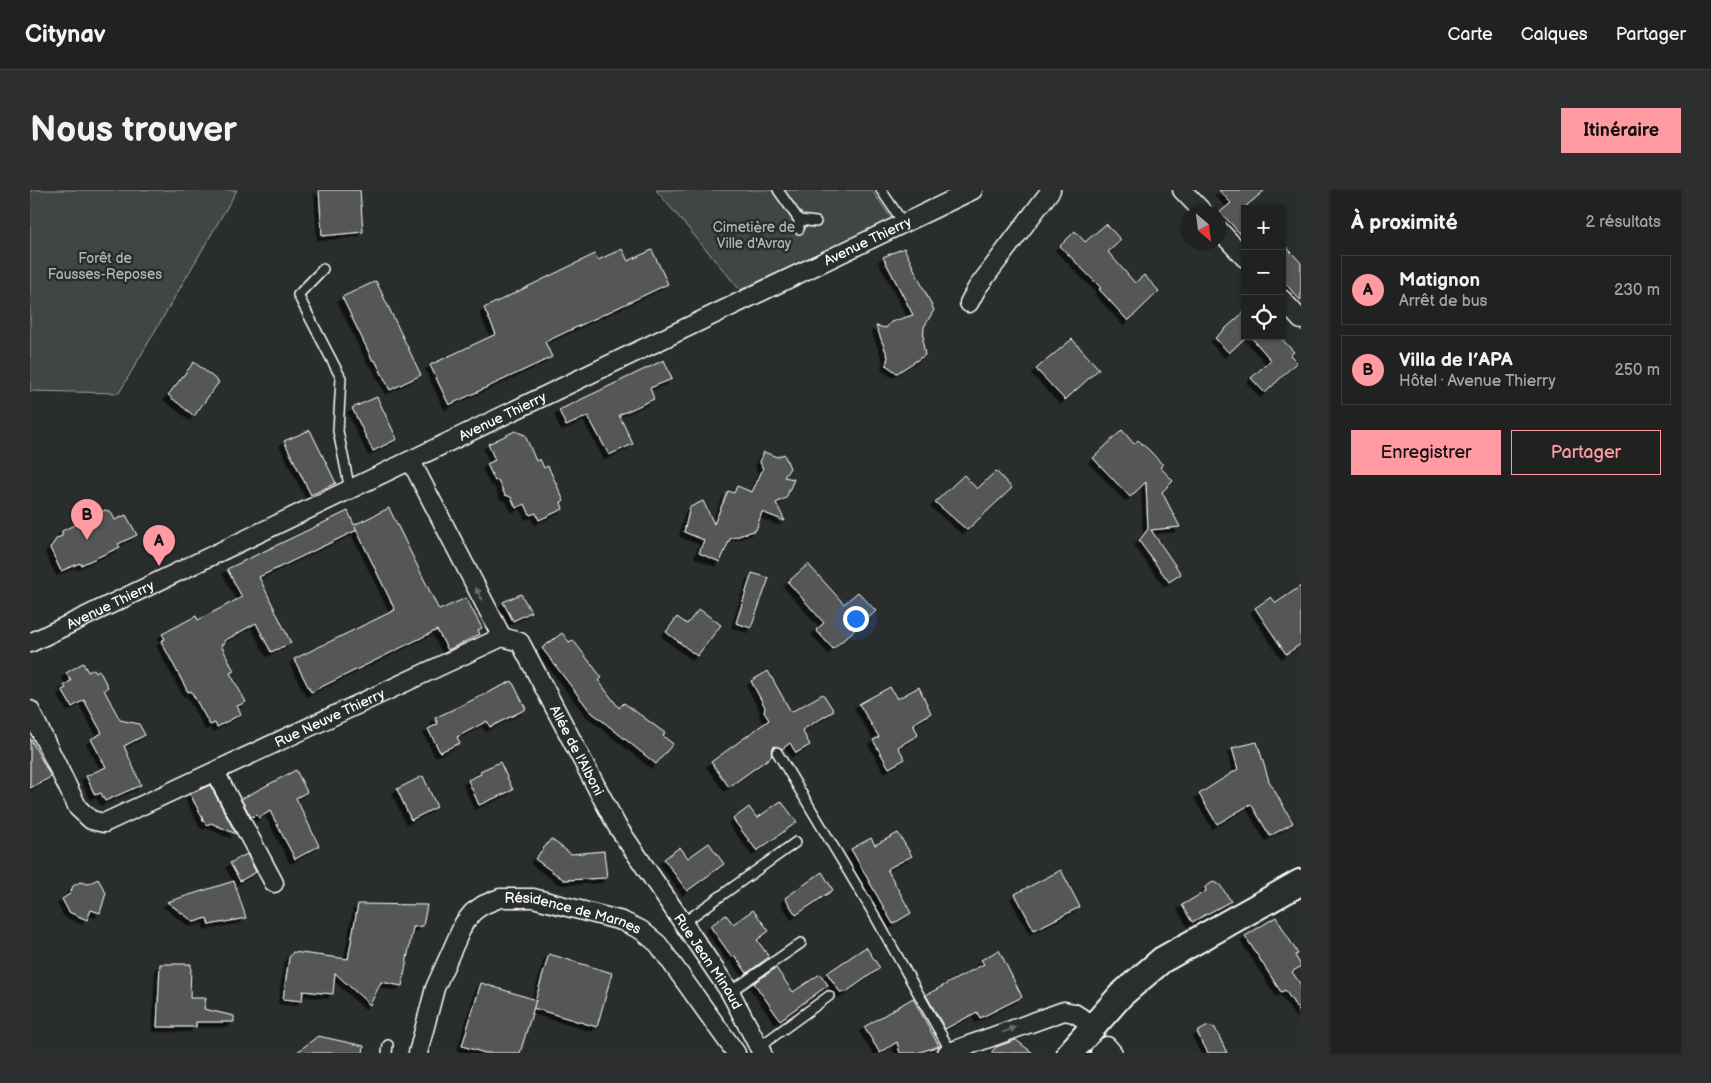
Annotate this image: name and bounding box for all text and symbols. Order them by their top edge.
text: Citynav [25,20,106,49]
text: Carte [1447,24,1493,45]
text: Calques [1521,24,1588,45]
text: Partager [1616,24,1686,45]
button: Itinéraire [1561,108,1681,153]
text: Nous trouver [30,109,237,152]
north arrow [1181,205,1226,250]
map controls [1241,205,1286,340]
button: + [1241,205,1286,250]
text: À proximité [1351,210,1458,235]
street label: Avenue Thierry [821,213,915,269]
text: 2 résultats [1586,213,1661,232]
park label: Cimetière de Ville d'Avray [713,219,795,252]
park label: Forêt de Fausses-Reposes [48,250,162,283]
button: − [1241,250,1286,295]
text: Matignon [1399,269,1480,292]
text: A [1363,281,1373,300]
text: 230 m [1614,281,1660,300]
text: Arrêt de bus [1399,292,1488,311]
button: locate [1241,295,1286,340]
text: Villa de l’APA [1399,349,1513,372]
text: B [1362,361,1374,380]
text: 250 m [1614,361,1660,380]
text: Hôtel · Avenue Thierry [1399,372,1556,391]
street label: Avenue Thierry [456,388,550,445]
button: Enregistrer [1351,430,1501,475]
button: Partager [1511,430,1661,475]
pin: B [71,499,103,540]
pin: A [143,525,175,566]
street label: Avenue Thierry [64,576,158,633]
one-way arrow [475,586,483,601]
your location [843,606,869,632]
street label: Rue Neuve Thierry [272,685,388,751]
street label: Allée de l'Alboni [546,702,607,798]
street label: Résidence de Marnes [504,890,644,938]
street label: Rue Jean Minaud [670,911,745,1012]
one-way arrow [1002,1026,1017,1034]

